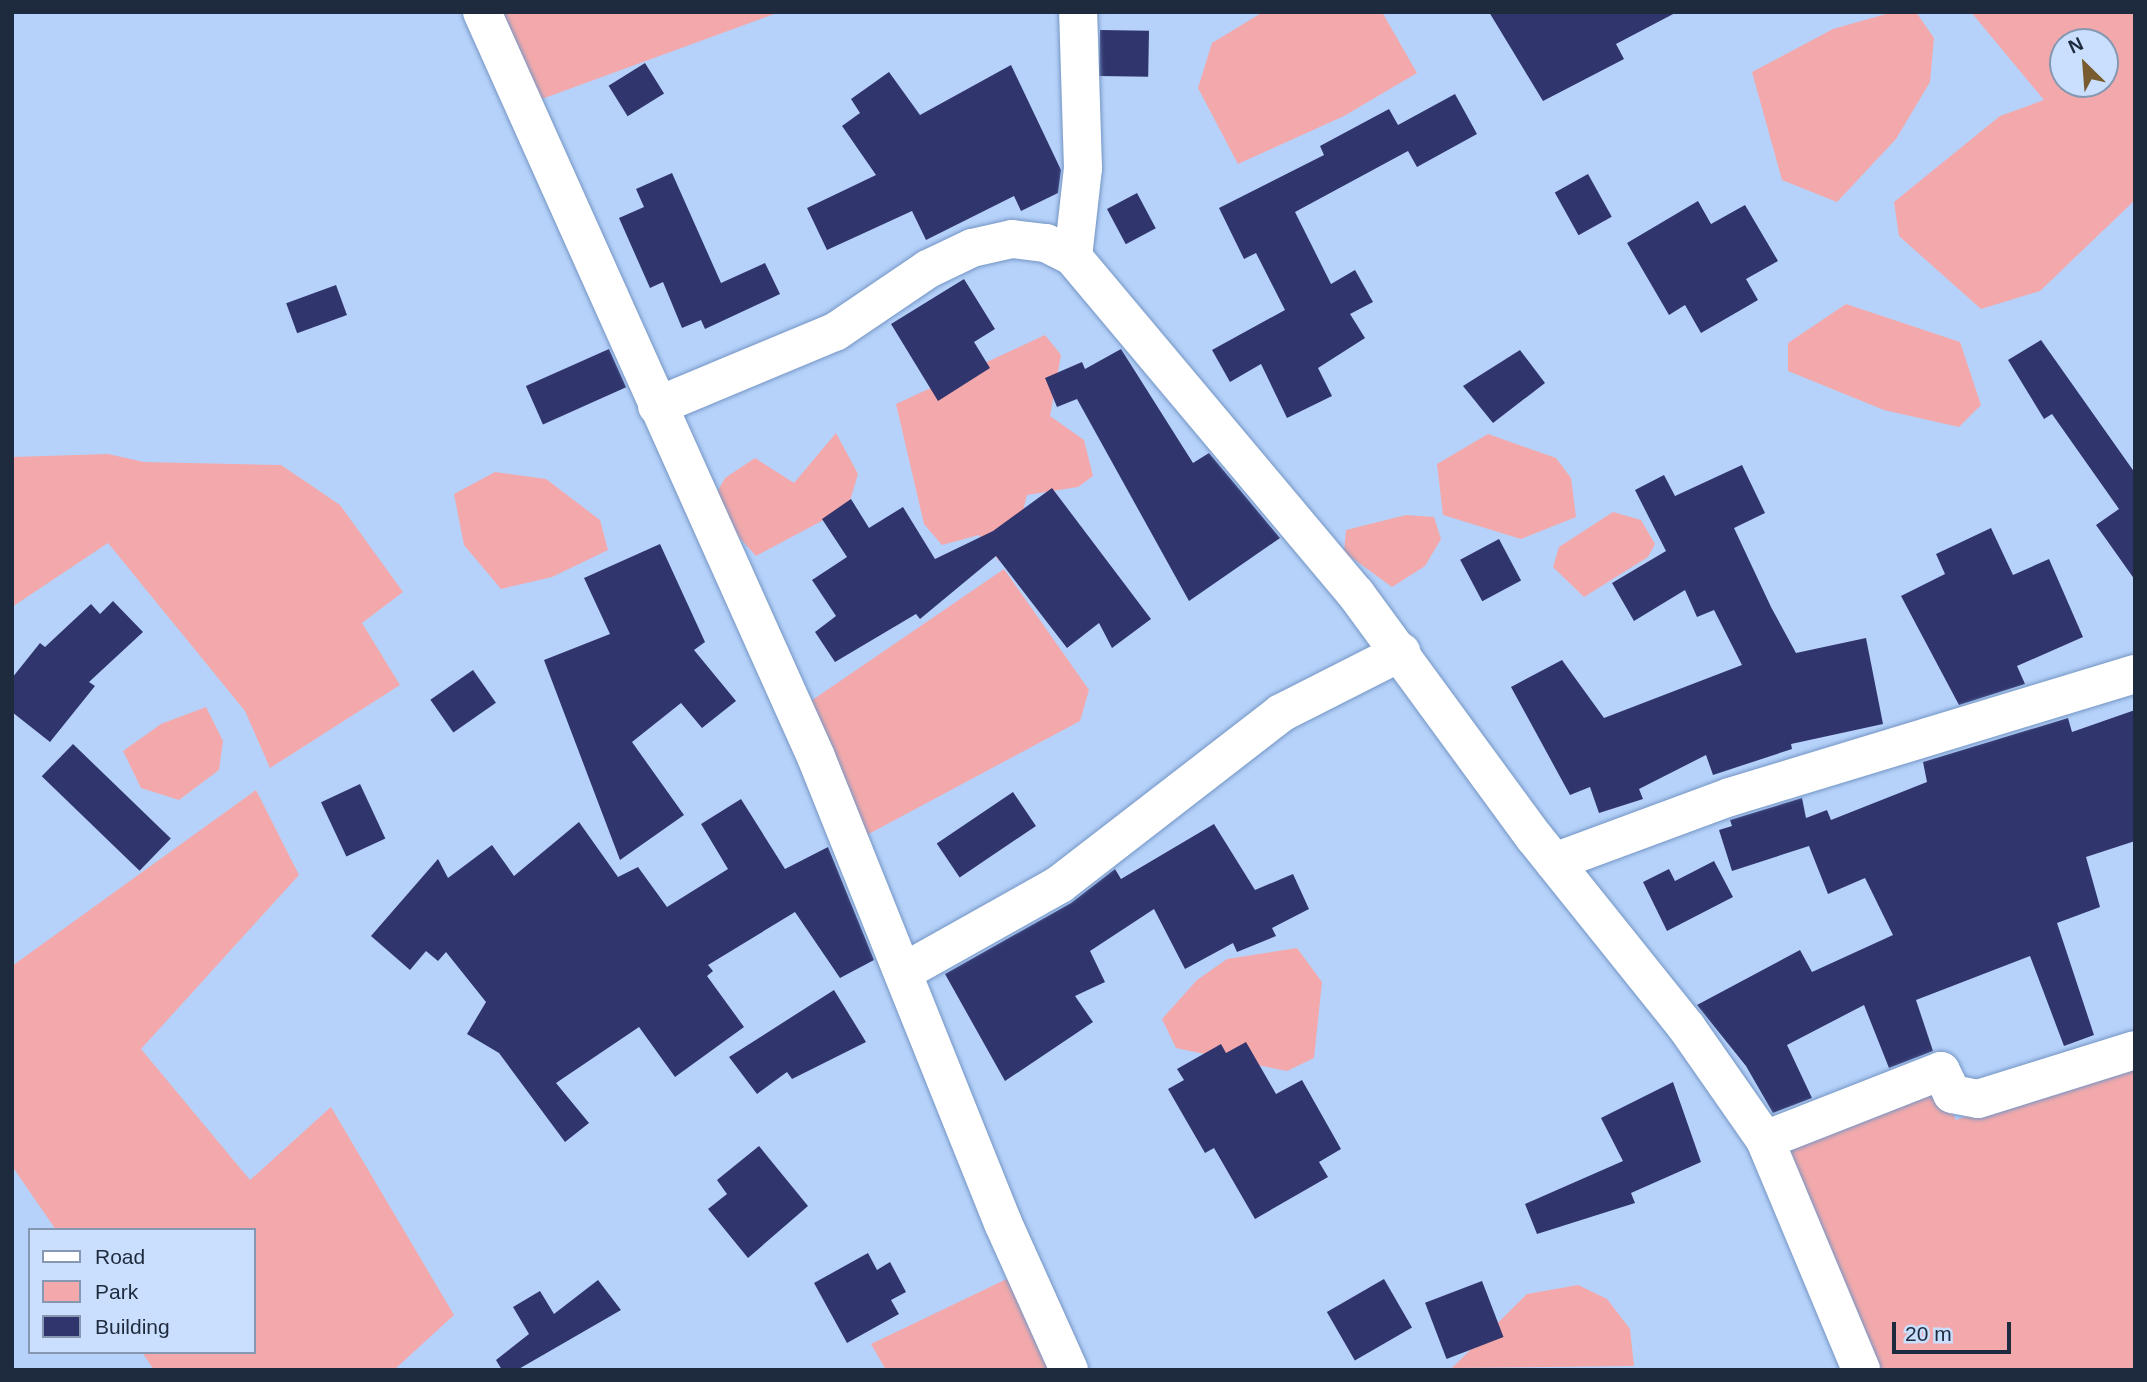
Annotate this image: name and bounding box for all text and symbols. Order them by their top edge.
north arrow [2049,28,2119,98]
text: N [2065,33,2086,58]
legend [28,1228,256,1354]
text: Road [95,1245,145,1268]
text: Park [95,1280,138,1303]
scale bar [1895,1308,2014,1352]
text: Building [95,1315,170,1338]
text: 20 m [1905,1322,1952,1345]

